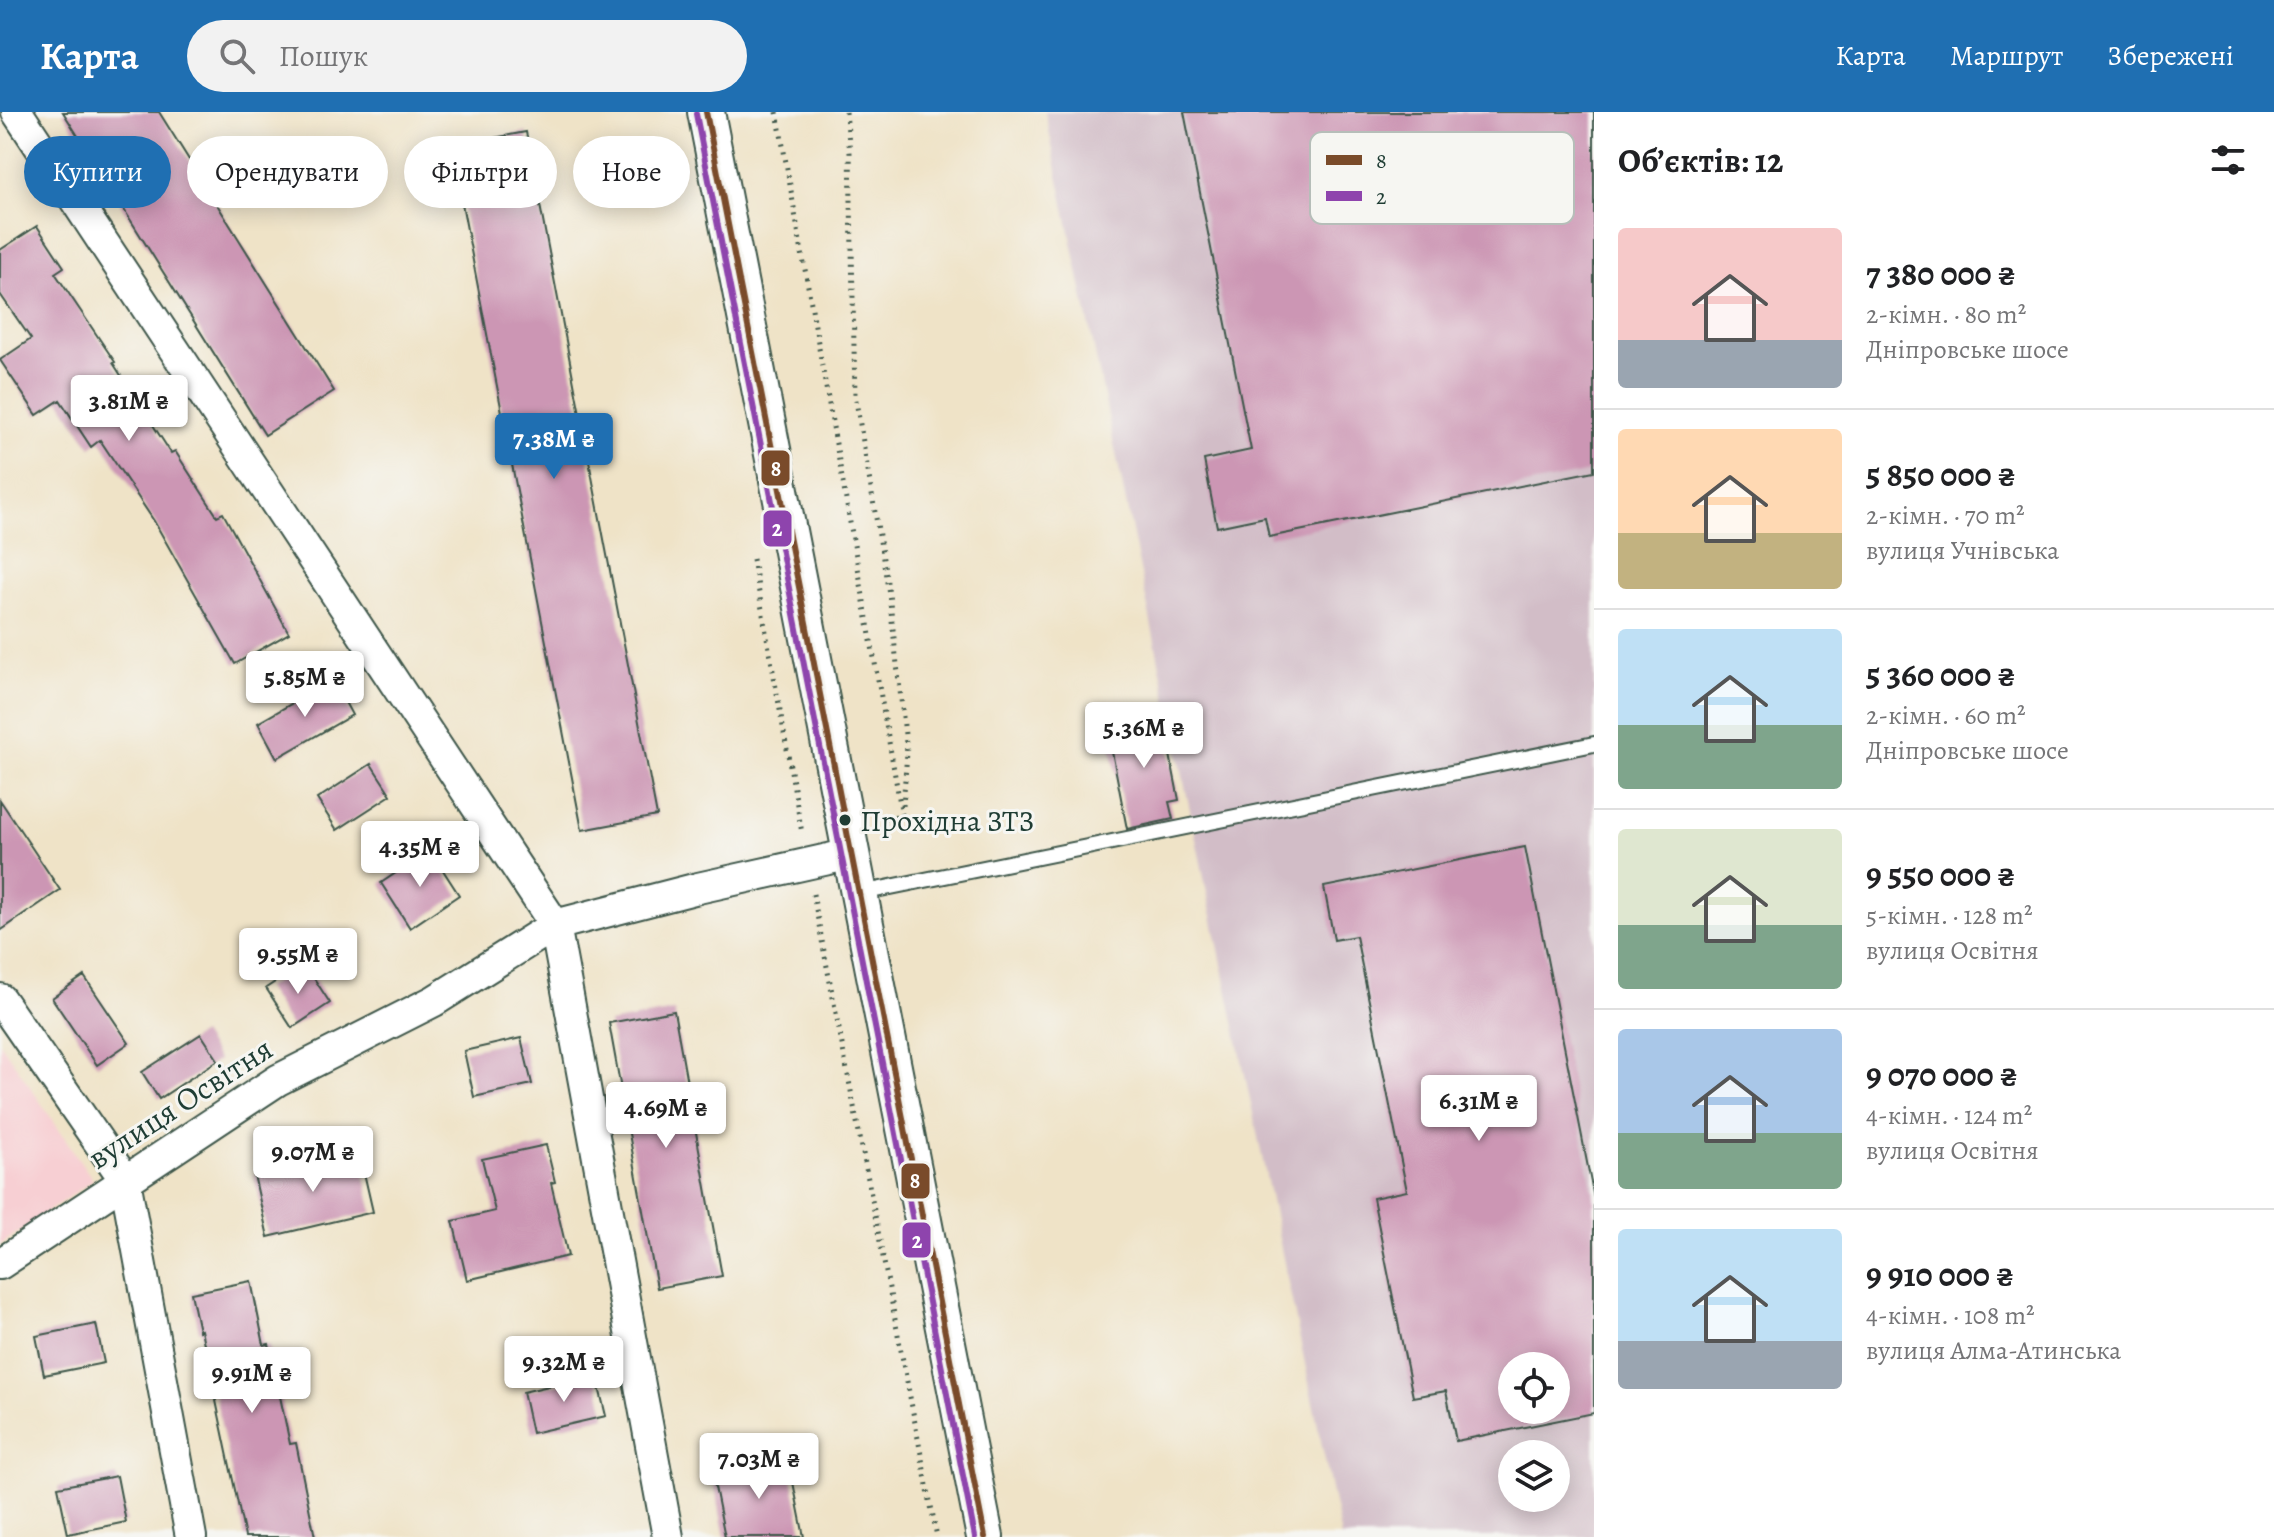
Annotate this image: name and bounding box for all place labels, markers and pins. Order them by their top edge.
pin: 3.81M ₴ [55,375,203,443]
pin: 7.38M ₴ [480,413,628,481]
pin: 5.85M ₴ [231,651,379,719]
pin: 5.36M ₴ [1070,702,1218,770]
place label: Прохідна ЗТЗ [860,801,1034,841]
marker: Прохідна ЗТЗ [837,812,853,828]
pin: 4.35M ₴ [346,821,494,889]
pin: 9.55M ₴ [224,928,372,996]
pin: 6.31M ₴ [1405,1075,1553,1143]
pin: 4.69M ₴ [592,1082,740,1150]
pin: 9.07M ₴ [239,1126,387,1194]
pin: 9.32M ₴ [490,1336,638,1404]
pin: 9.91M ₴ [178,1347,326,1415]
pin: 7.03M ₴ [685,1433,833,1501]

